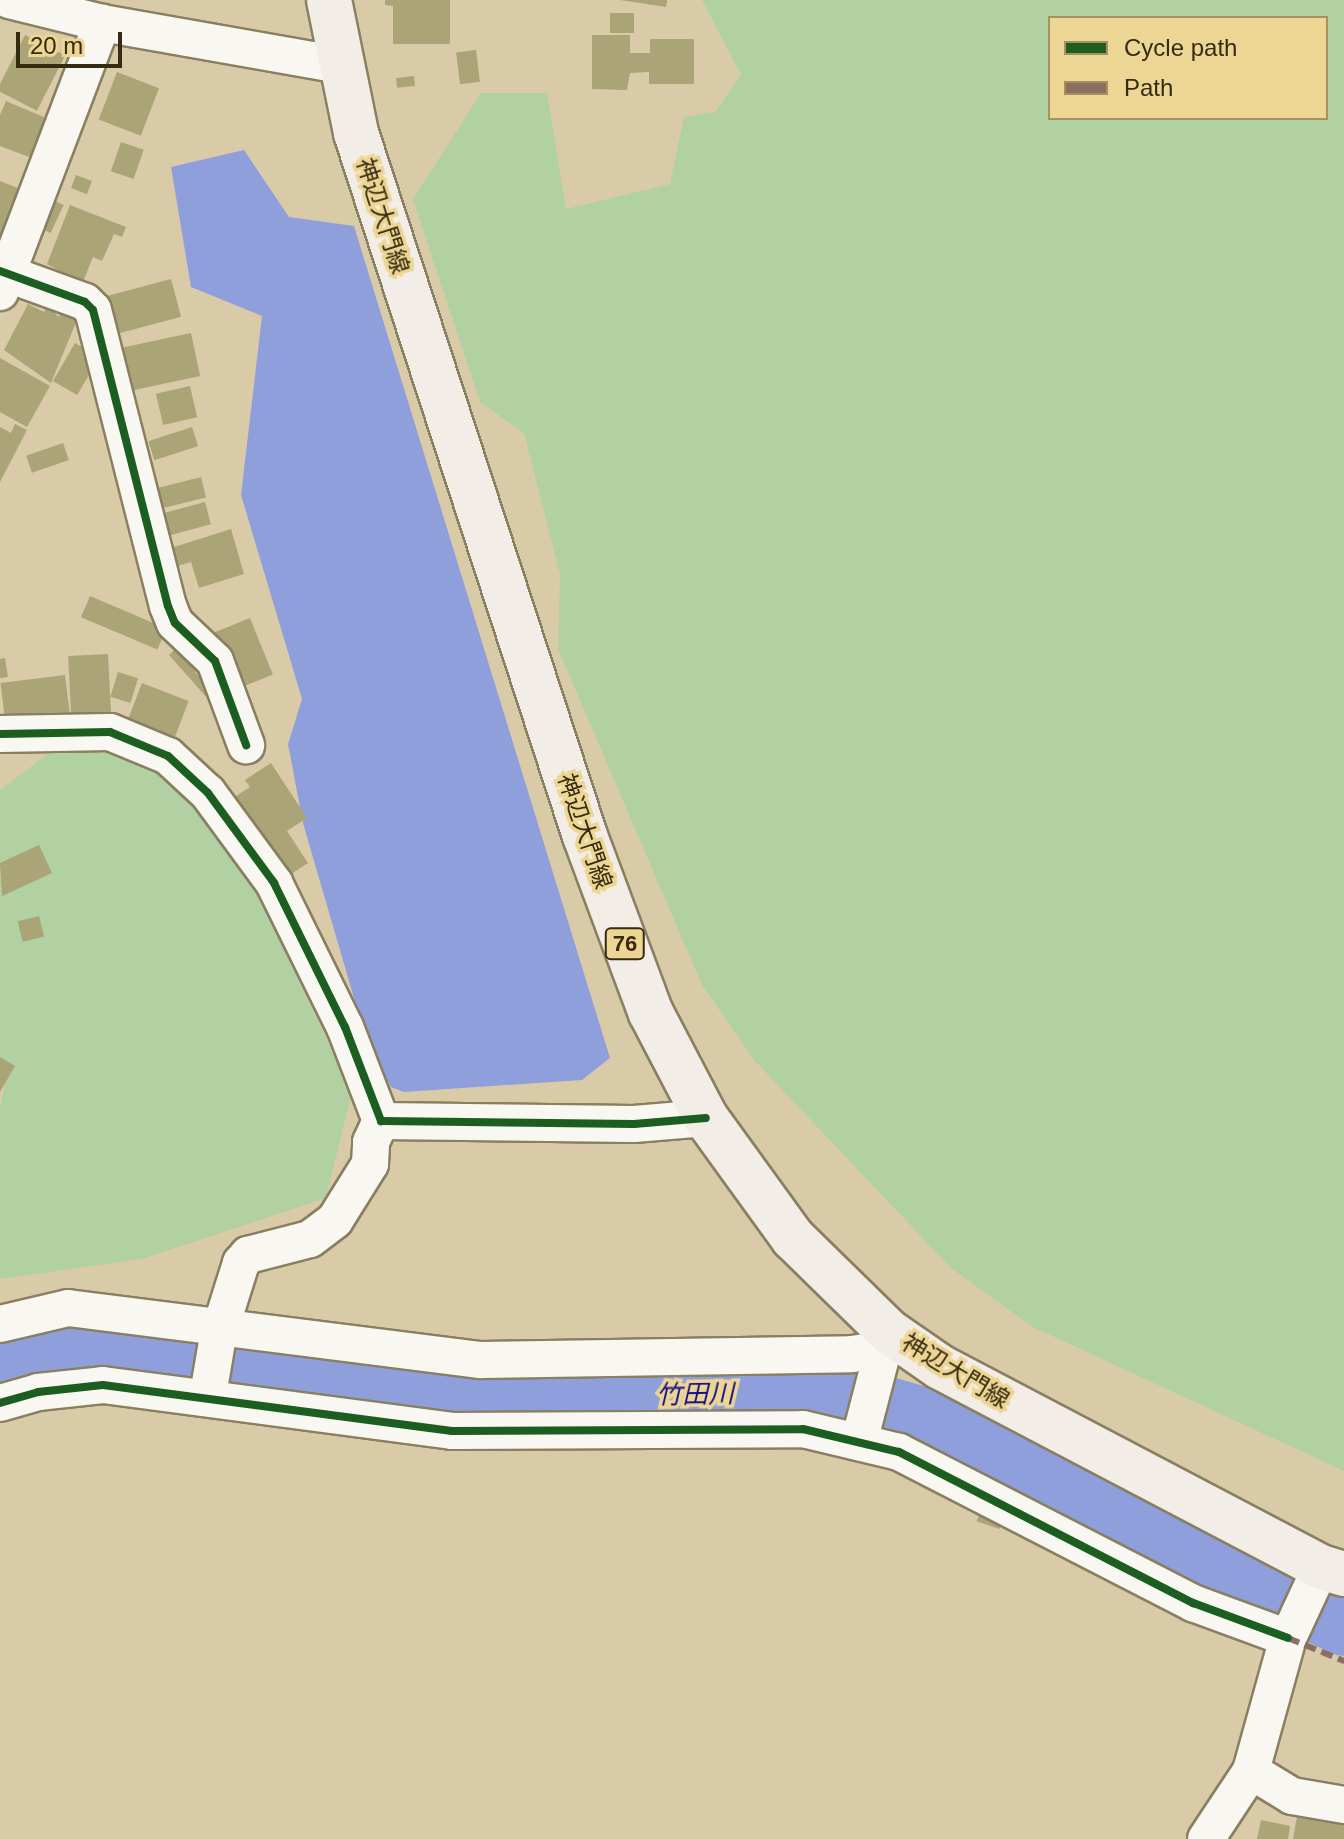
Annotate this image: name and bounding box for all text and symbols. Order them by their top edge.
scale bar [20,16,126,66]
legend [1048,16,1328,120]
text: 20 m [30,32,83,59]
text: Cycle path [1124,34,1237,61]
text: Path [1124,74,1173,101]
street label: 神辺大門線 [351,154,415,278]
street label: 神辺大門線 [552,770,618,892]
road number: 76 [603,926,647,962]
street label: 神辺大門線 [897,1328,1015,1414]
water label: 竹田川 [656,1379,734,1411]

